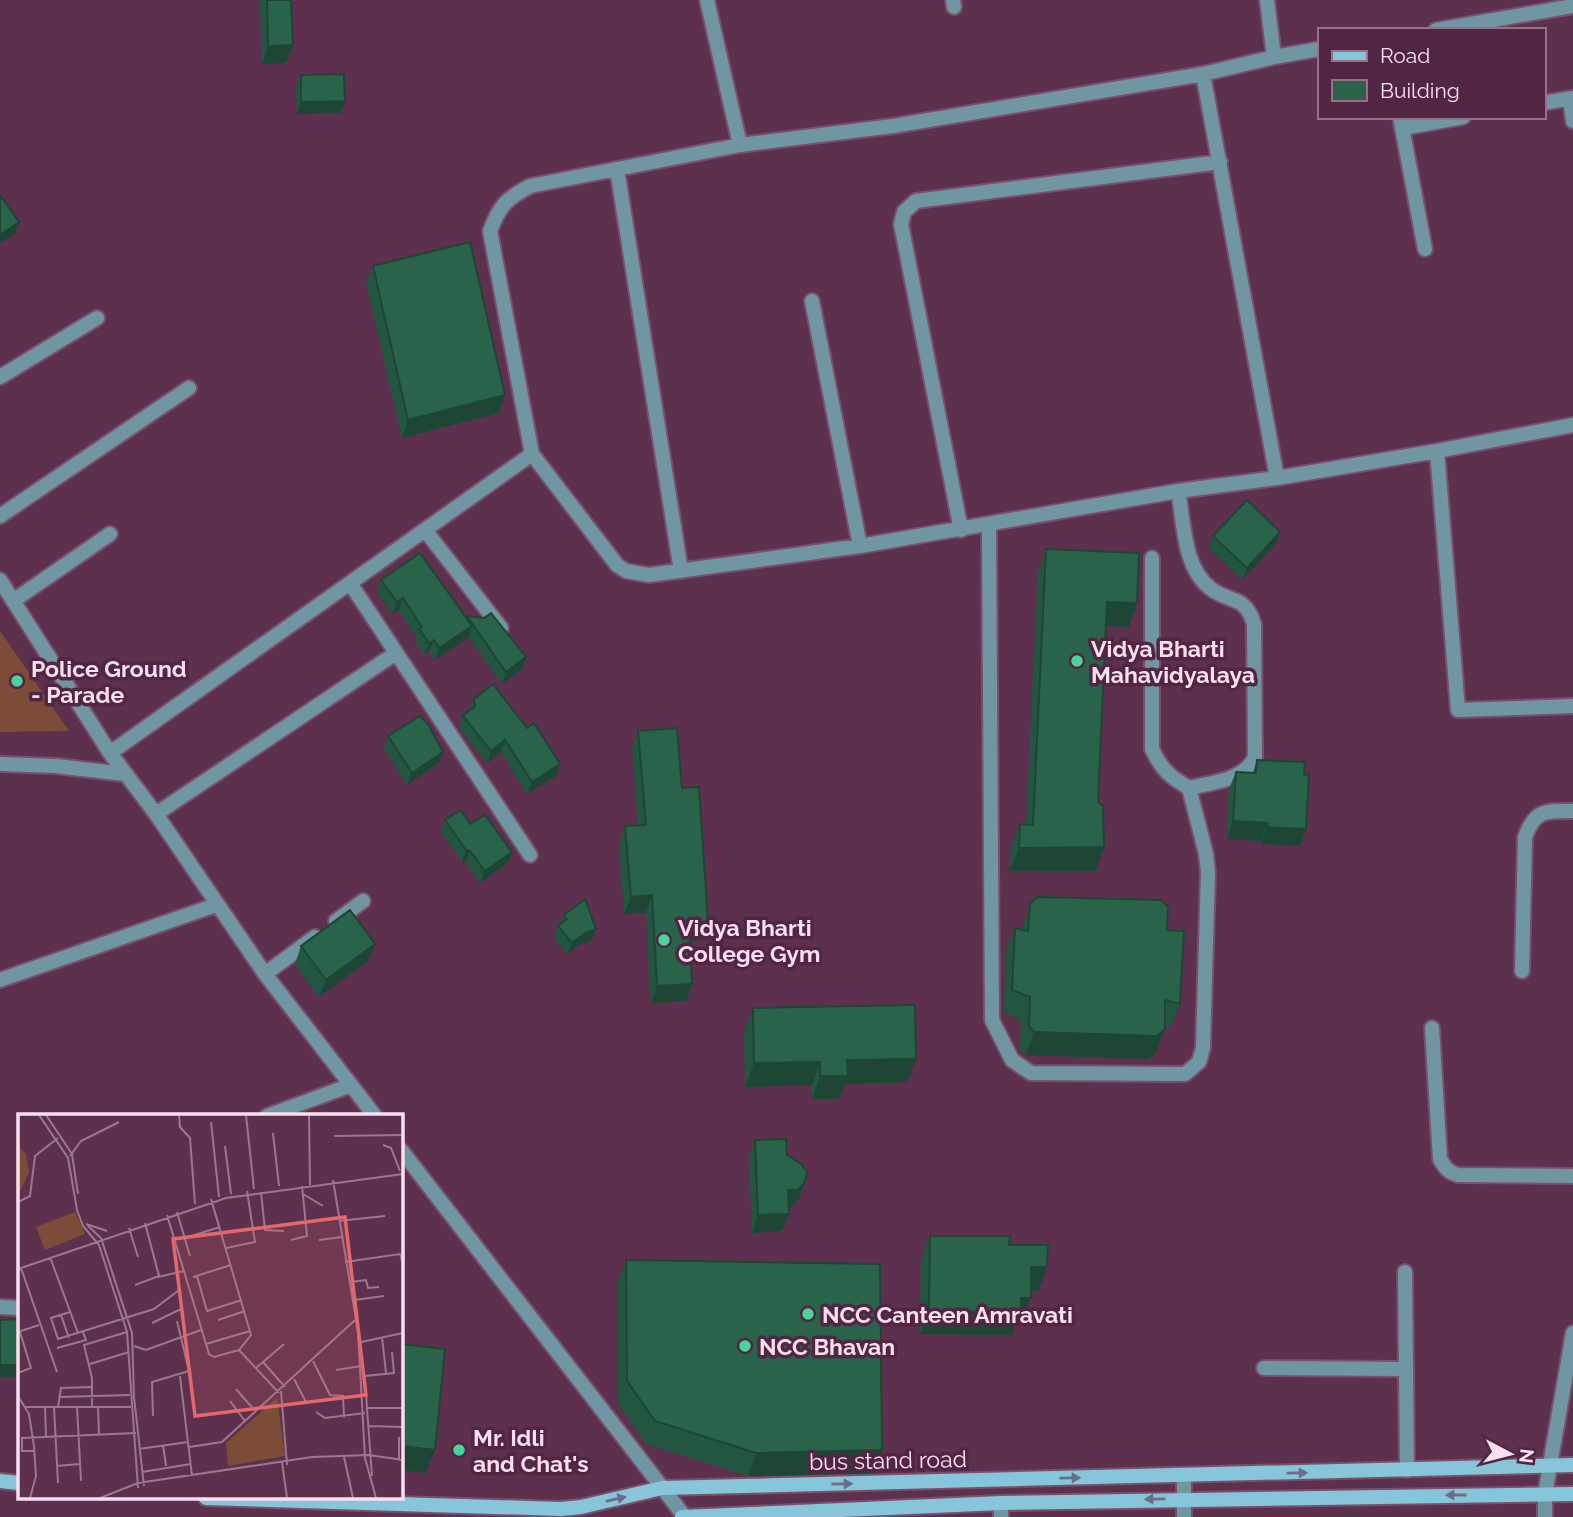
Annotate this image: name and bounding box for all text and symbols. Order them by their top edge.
legend [1318,28,1545,119]
text: Road [1380,43,1430,68]
text: Building [1380,78,1460,103]
place label: Vidya Bharti Mahavidyalaya [1091,635,1255,688]
marker: Vidya Bharti Mahavidyalaya [1069,653,1085,669]
place label: Police Ground - Parade [31,655,187,708]
marker: Police Ground - Parade [9,673,25,689]
place label: Vidya Bharti College Gym [678,914,820,967]
marker: Vidya Bharti College Gym [656,932,672,948]
inset map [18,1114,402,1500]
place label: NCC Canteen Amravati [822,1301,1073,1328]
marker: NCC Canteen Amravati [800,1306,816,1322]
place label: NCC Bhavan [759,1333,895,1360]
marker: NCC Bhavan [737,1338,753,1354]
north arrow [1475,1419,1545,1489]
place label: Mr. Idli and Chat's [473,1424,589,1477]
marker: Mr. Idli and Chat's [451,1442,467,1458]
street label: bus stand road [809,1445,967,1475]
text: N [1515,1448,1539,1465]
one-way arrow [1287,1467,1309,1478]
one-way arrow [1059,1472,1081,1484]
one-way arrow [832,1478,854,1489]
one-way arrow [1445,1489,1467,1501]
one-way arrow [605,1493,627,1504]
one-way arrow [1144,1494,1166,1505]

